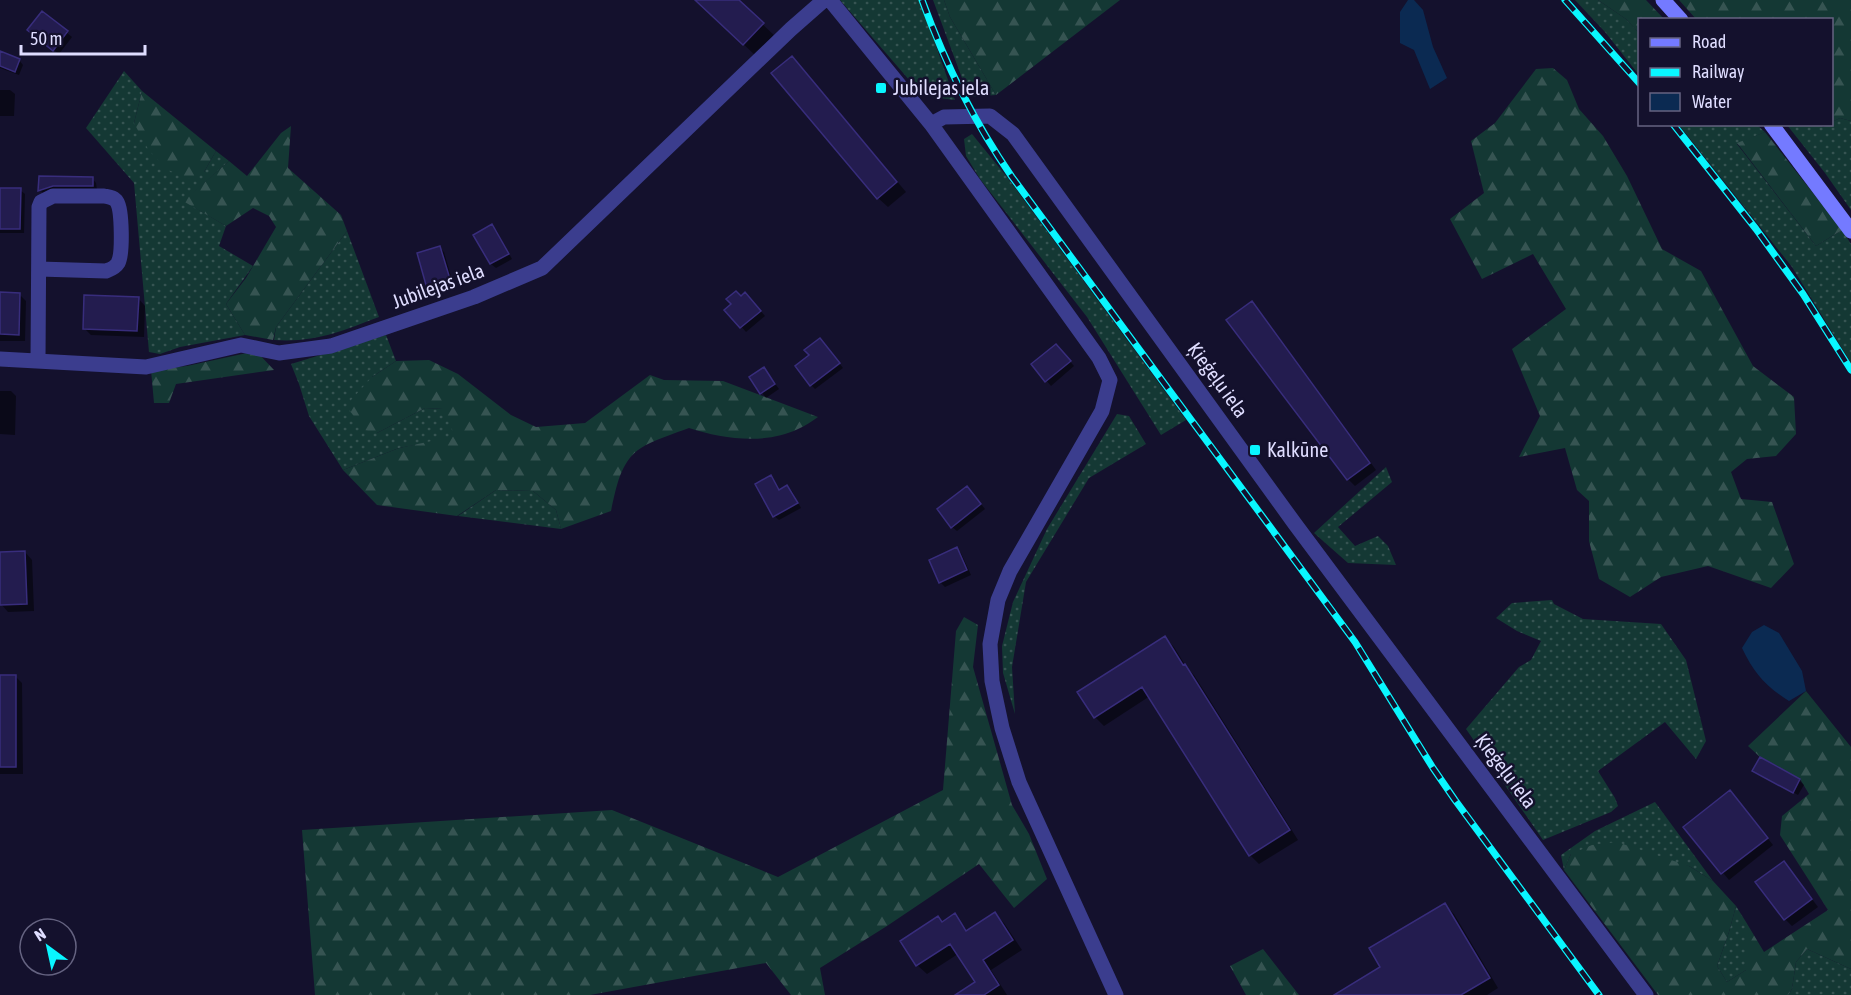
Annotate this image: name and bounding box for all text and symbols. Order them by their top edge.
scale bar [21,18,146,56]
legend [1638,18,1833,126]
text: 50 m [30,28,62,49]
text: Road [1692,31,1726,52]
text: Railway [1692,61,1744,82]
place label: Jubilejas iela [893,76,989,99]
marker: Jubilejas iela [874,81,888,95]
text: Water [1692,91,1732,112]
street label: Jubilejas iela [389,258,487,313]
street label: Ķieģeļu iela [1184,338,1253,422]
place label: Kalkūne [1267,438,1328,461]
marker: Kalkūne [1248,443,1262,457]
street label: Ķieģeļu iela [1471,729,1542,812]
north arrow [18,917,78,977]
text: N [31,924,49,945]

